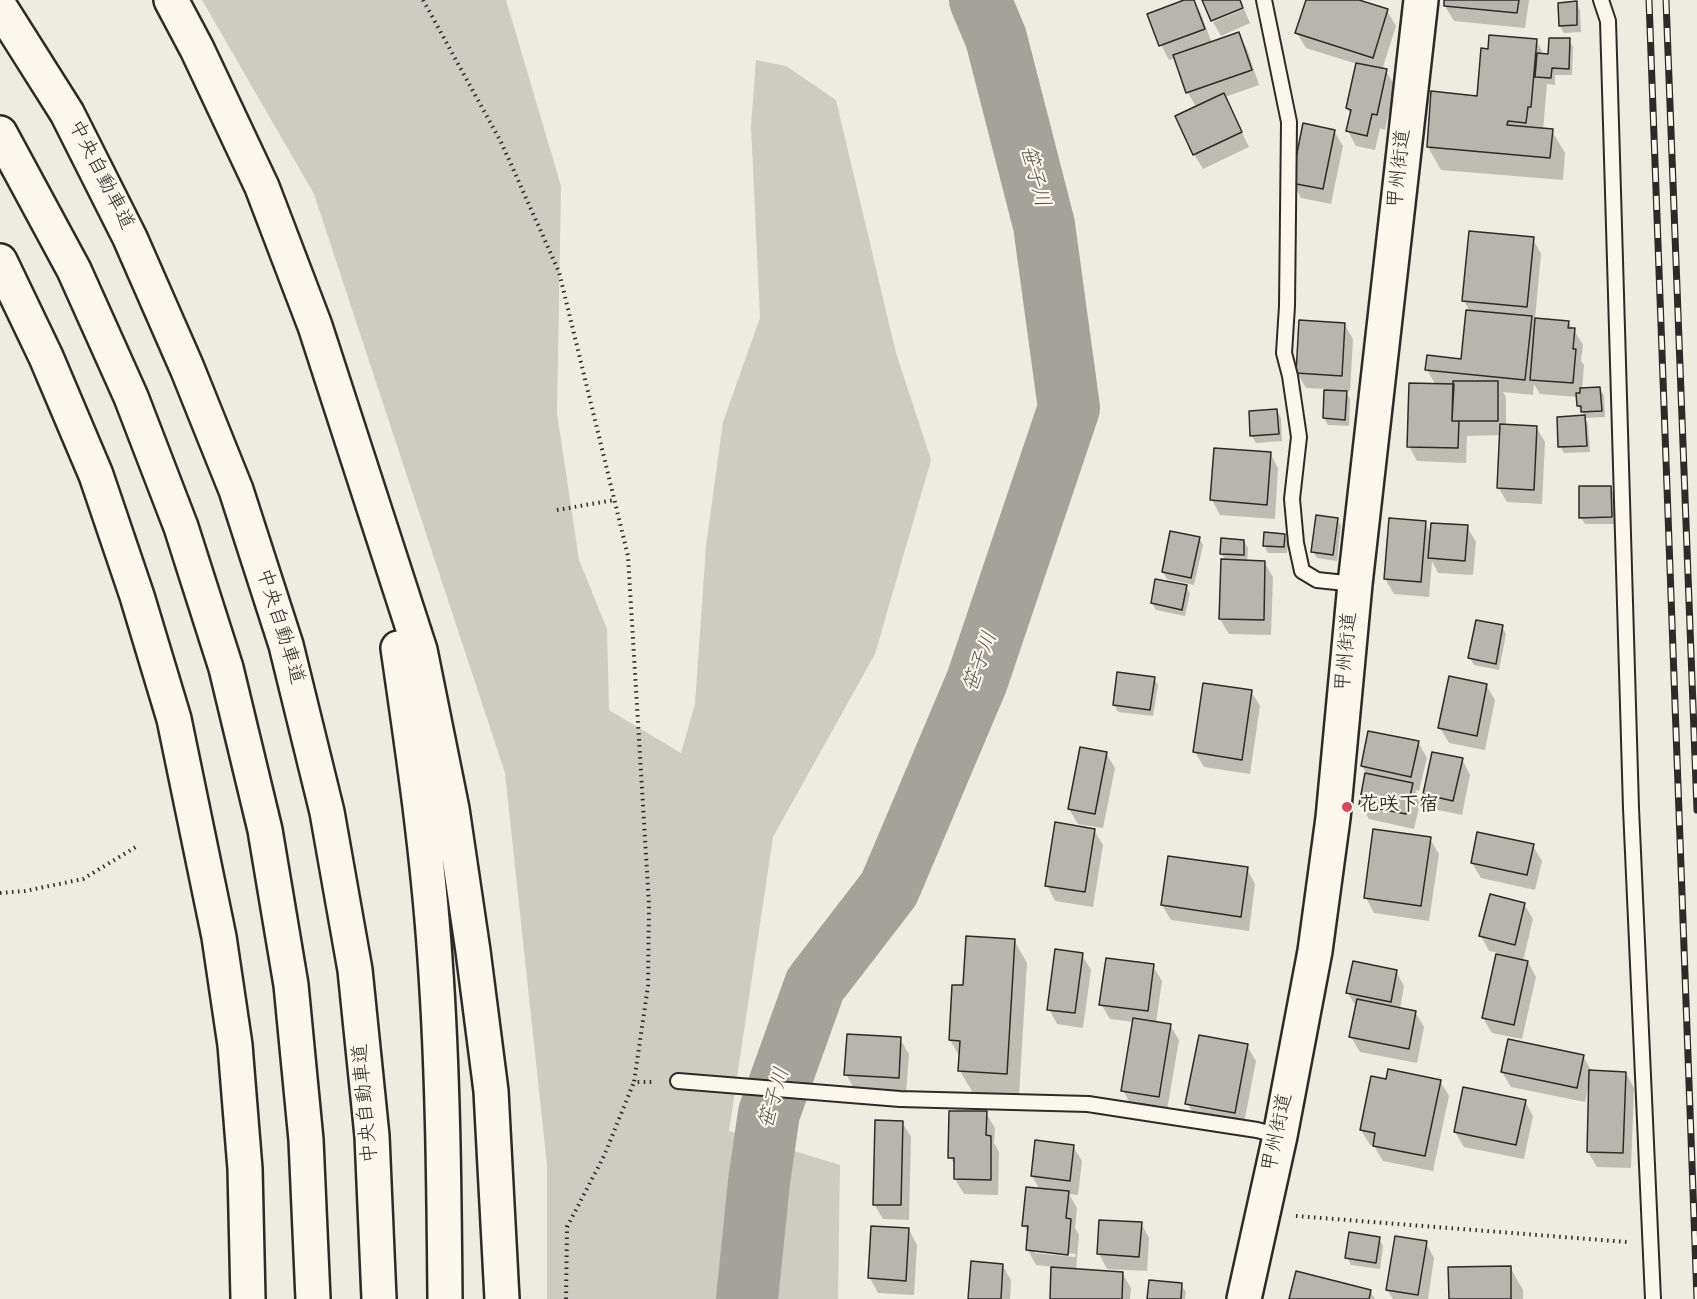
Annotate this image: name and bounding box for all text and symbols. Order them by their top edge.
street label: 中央自動車道 [61,117,137,235]
street label: 甲州街道 [1386,128,1418,210]
water label: 笹子川 [1012,143,1052,211]
street label: 中央自動車道 [249,566,307,688]
street label: 甲州街道 [1334,611,1364,693]
water label: 笹子川 [960,629,1006,697]
place label: 花咲下宿 [1359,795,1439,819]
marker: 花咲下宿 [1340,800,1354,814]
street label: 中央自動車道 [351,1042,385,1164]
water label: 笹子川 [756,1065,798,1133]
street label: 甲州街道 [1260,1091,1300,1175]

